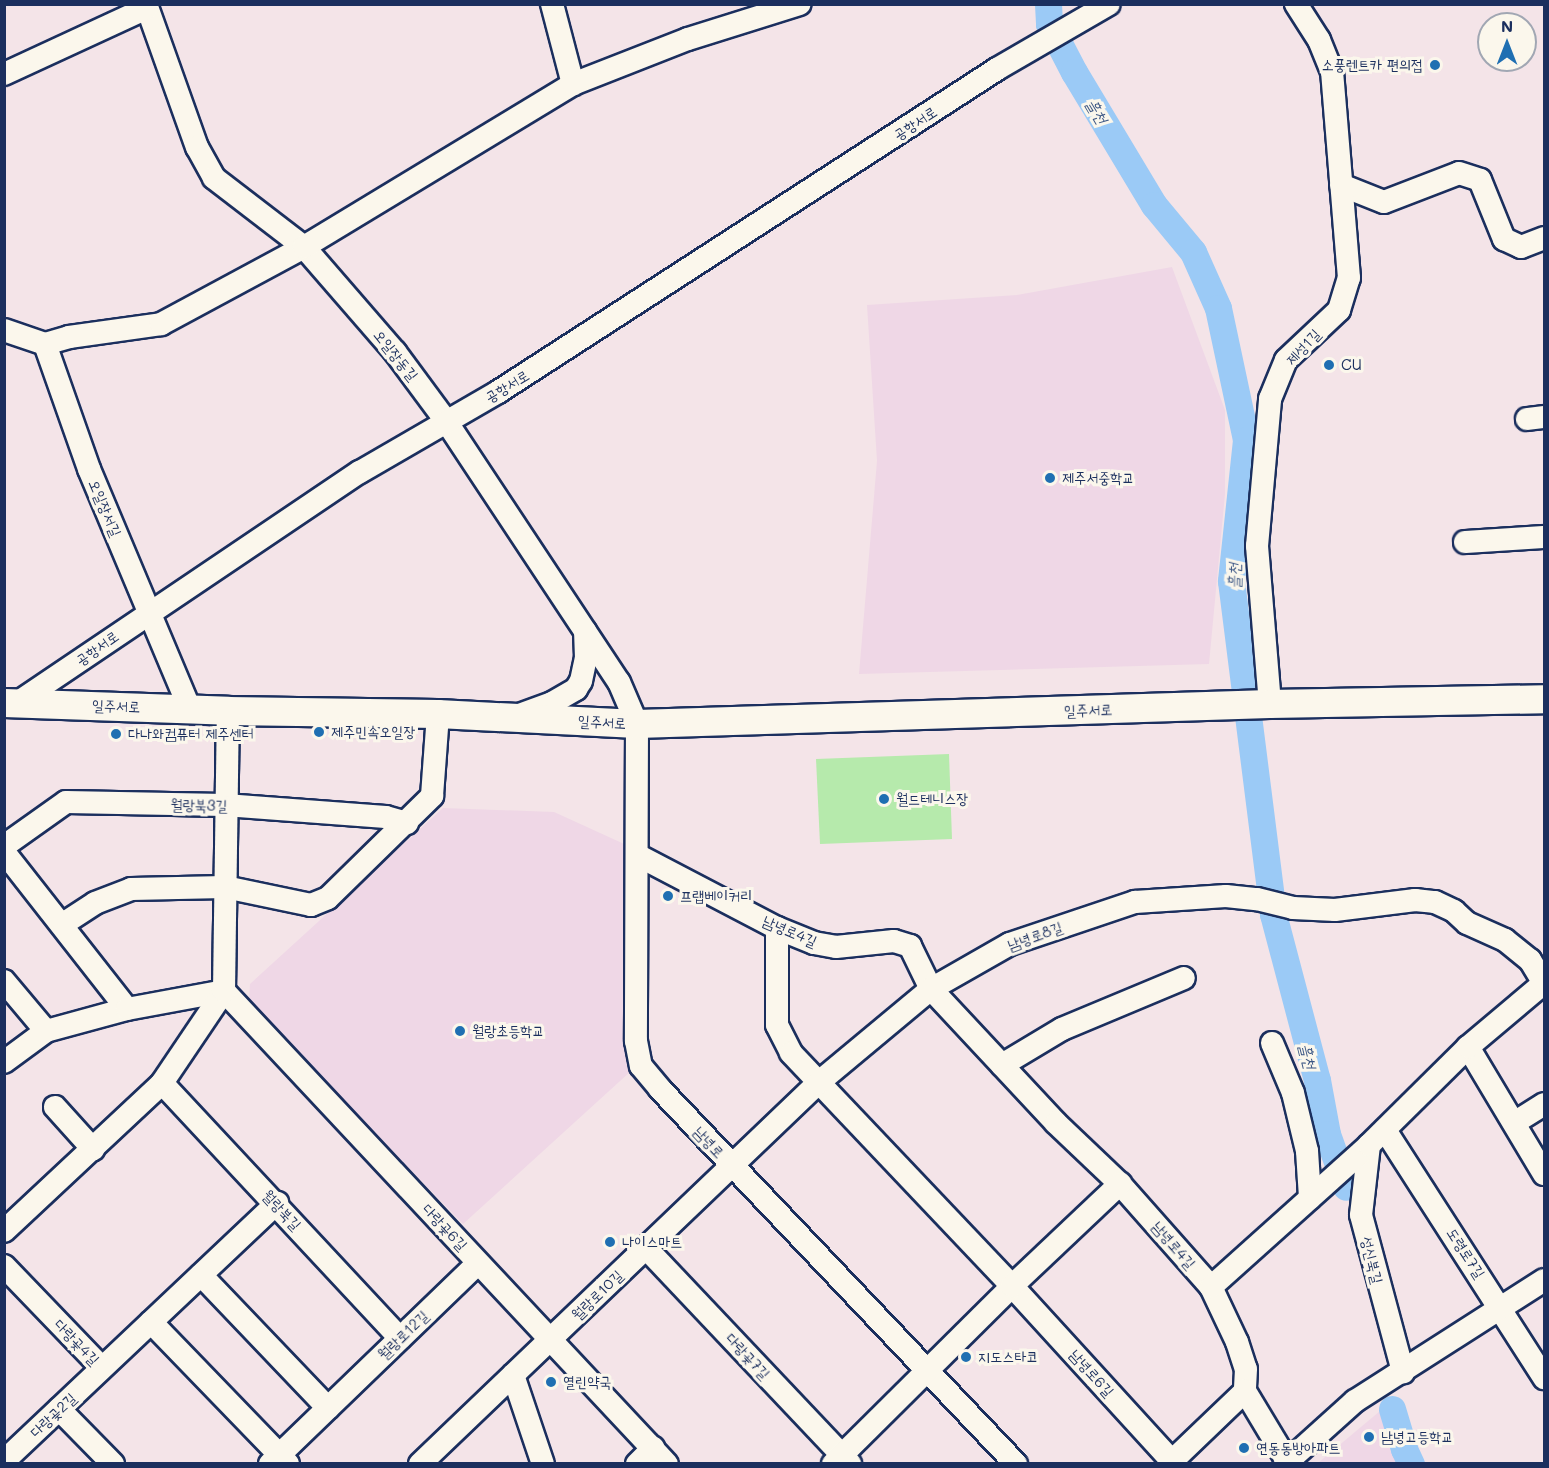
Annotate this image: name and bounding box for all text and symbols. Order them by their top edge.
north arrow [1477,12,1537,72]
text: N [1501,15,1513,36]
place label: 소풍렌트카 편의접 [1322,56,1423,74]
marker: 소풍렌트카 편의접 [1428,58,1442,72]
water label: 흘천 [1082,95,1112,127]
street label: 공항서로 [890,102,940,144]
street label: 제성1길 [1282,325,1324,369]
street label: 오일장동길 [370,326,422,384]
place label: CU [1341,356,1362,374]
marker: CU [1322,358,1336,372]
street label: 공항서로 [482,366,532,406]
place label: 제주서중학교 [1062,469,1134,487]
marker: 제주서중학교 [1043,471,1057,485]
street label: 오일장서길 [85,477,125,539]
water label: 흘천 [1224,563,1244,589]
street label: 공항서로 [72,627,122,669]
street label: 일주서로 [92,696,140,716]
street label: 일주서로 [1064,700,1112,720]
street label: 일주서로 [577,712,627,732]
place label: 제주민속오일장 [331,723,415,741]
place label: 다나와컴퓨터 제주센터 [128,725,254,743]
marker: 제주민속오일장 [312,725,326,739]
marker: 다나와컴퓨터 제주센터 [109,727,123,741]
place label: 월드테니스장 [896,790,968,808]
marker: 월드테니스장 [877,792,891,806]
street label: 월랑북3길 [170,796,228,814]
place label: 프랩베이커리 [680,887,752,905]
marker: 프랩베이커리 [661,889,675,903]
street label: 남녕로4길 [760,912,820,950]
street label: 남녕로8길 [1005,918,1065,954]
place label: 월랑초등학교 [472,1022,544,1040]
marker: 월랑초등학교 [453,1024,467,1038]
water label: 흘천 [1296,1041,1320,1071]
street label: 남녕로 [690,1123,728,1161]
street label: 월랑북길 [259,1186,305,1234]
street label: 다랑곶6길 [419,1200,471,1254]
street label: 남녕로4길 [1148,1218,1200,1272]
street label: 도령로7길 [1443,1224,1489,1282]
place label: 나이스마트 [622,1233,682,1251]
street label: 성신북길 [1357,1234,1387,1286]
marker: 나이스마트 [603,1235,617,1249]
street label: 월랑로10길 [568,1266,626,1324]
street label: 월랑로12길 [374,1307,432,1363]
street label: 다랑곶4길 [51,1315,103,1369]
street label: 다랑곶7길 [722,1329,774,1383]
street label: 남녕로6길 [1066,1346,1118,1400]
place label: 지도스타코 [978,1348,1038,1366]
marker: 지도스타코 [959,1350,973,1364]
place label: 열린약국 [563,1373,611,1391]
marker: 열린약국 [544,1375,558,1389]
street label: 다랑곶2길 [26,1389,80,1441]
place label: 남녕고등학교 [1381,1428,1453,1446]
marker: 남녕고등학교 [1362,1430,1376,1444]
place label: 연동동방아파트 [1256,1439,1340,1457]
marker: 연동동방아파트 [1237,1441,1251,1455]

